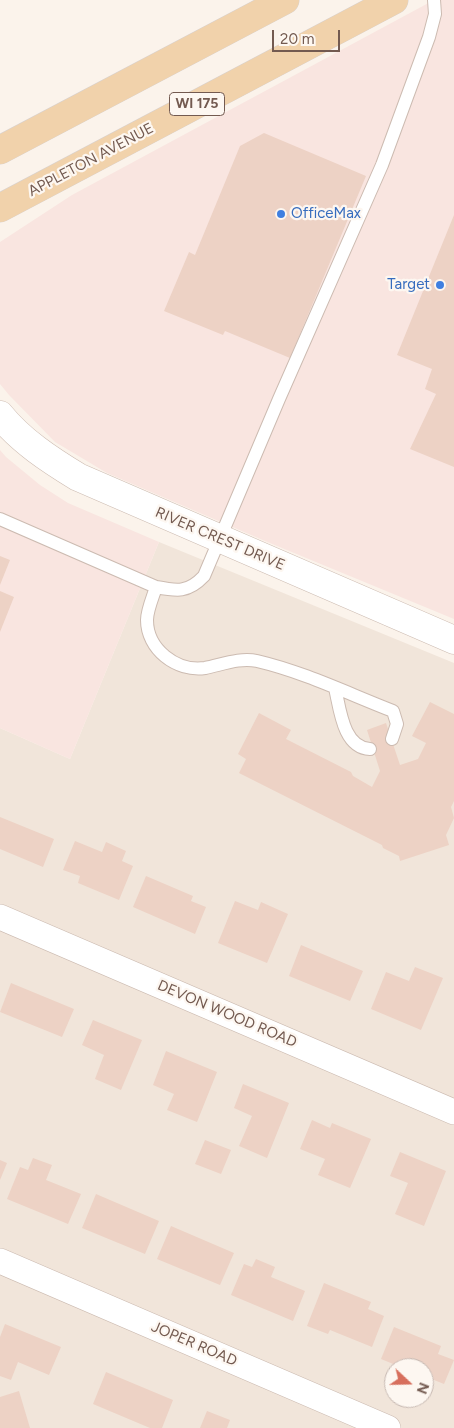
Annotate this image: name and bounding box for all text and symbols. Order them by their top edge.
scale bar [274,20,342,52]
text: 20 m [280,30,314,48]
road number: WI 175 [170,92,224,116]
street label: APPLETON AVENUE [25,119,157,201]
place label: OfficeMax [291,205,361,223]
marker: OfficeMax [275,208,287,220]
place label: Target [387,276,430,294]
marker: Target [434,279,446,291]
street label: RIVER CREST DRIVE [152,504,288,574]
street label: DEVON WOOD ROAD [155,976,299,1052]
street label: JOPER ROAD [148,1318,240,1370]
north arrow [384,1358,434,1408]
text: N [413,1380,432,1396]

